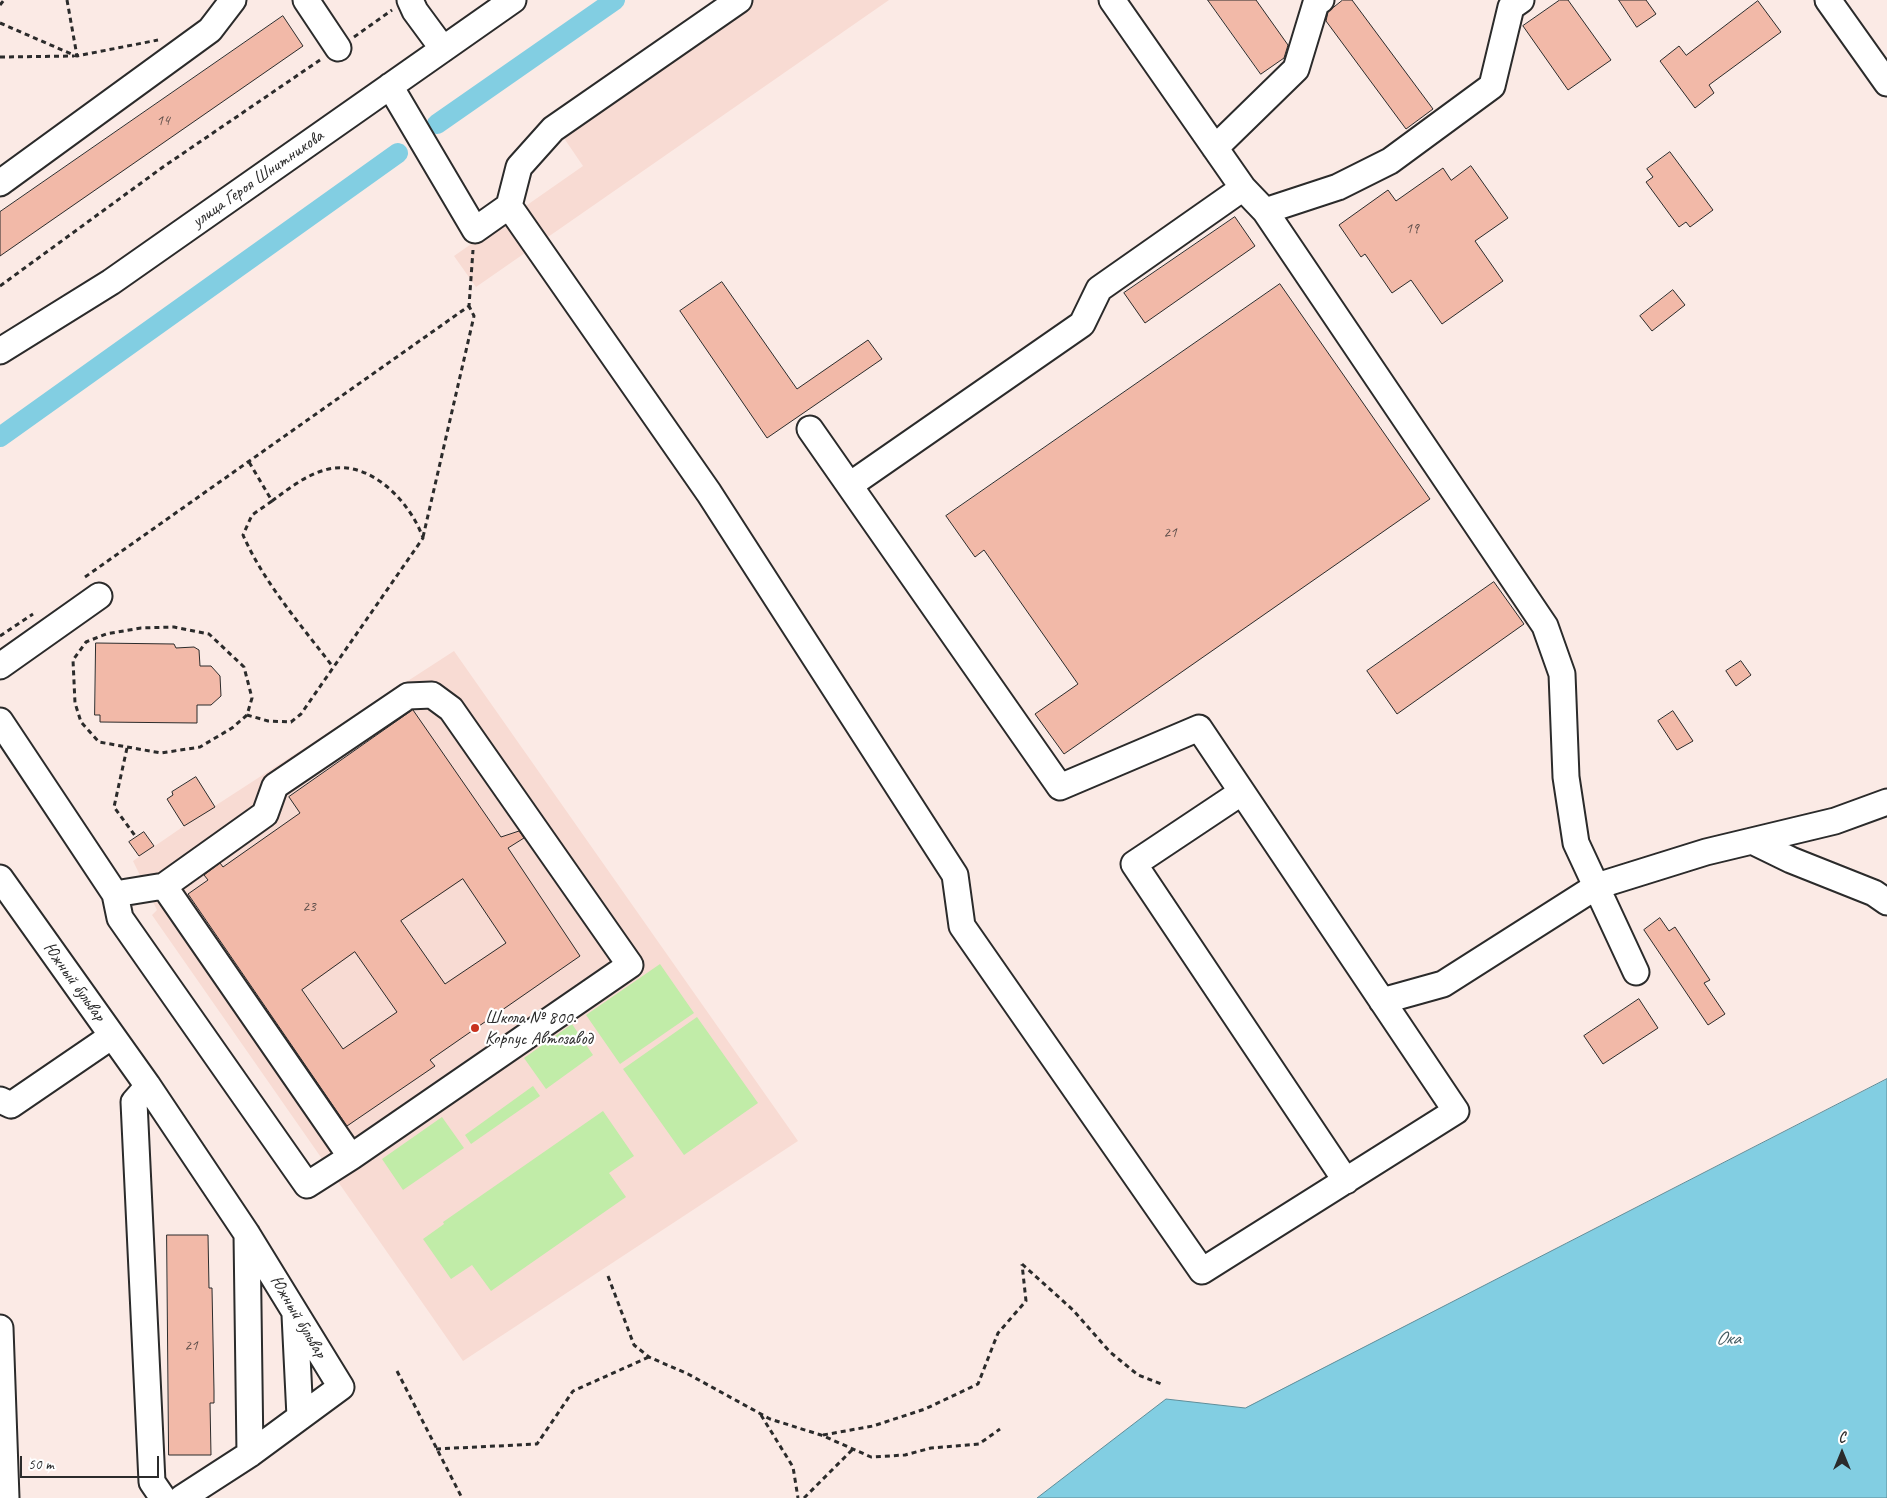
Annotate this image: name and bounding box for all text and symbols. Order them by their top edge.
house number: 14 [156,112,170,130]
street label: улица Героя Шнитникова [188,126,328,232]
house number: 19 [1405,220,1419,238]
house number: 21 [1163,524,1177,542]
house number: 23 [302,898,316,916]
street label: Южный бульвар [38,938,110,1026]
place label: Школа № 800. Корпус Автозавод [485,1007,592,1050]
marker: Школа № 800. Корпус Автозавод [469,1022,481,1034]
street label: Южный бульвар [265,1272,331,1362]
water label: Ока [1716,1328,1740,1350]
house number: 21 [184,1337,198,1355]
north arrow [1817,1428,1867,1478]
text: С [1839,1429,1845,1446]
scale bar [22,1446,161,1478]
text: 50 m [28,1455,54,1474]

